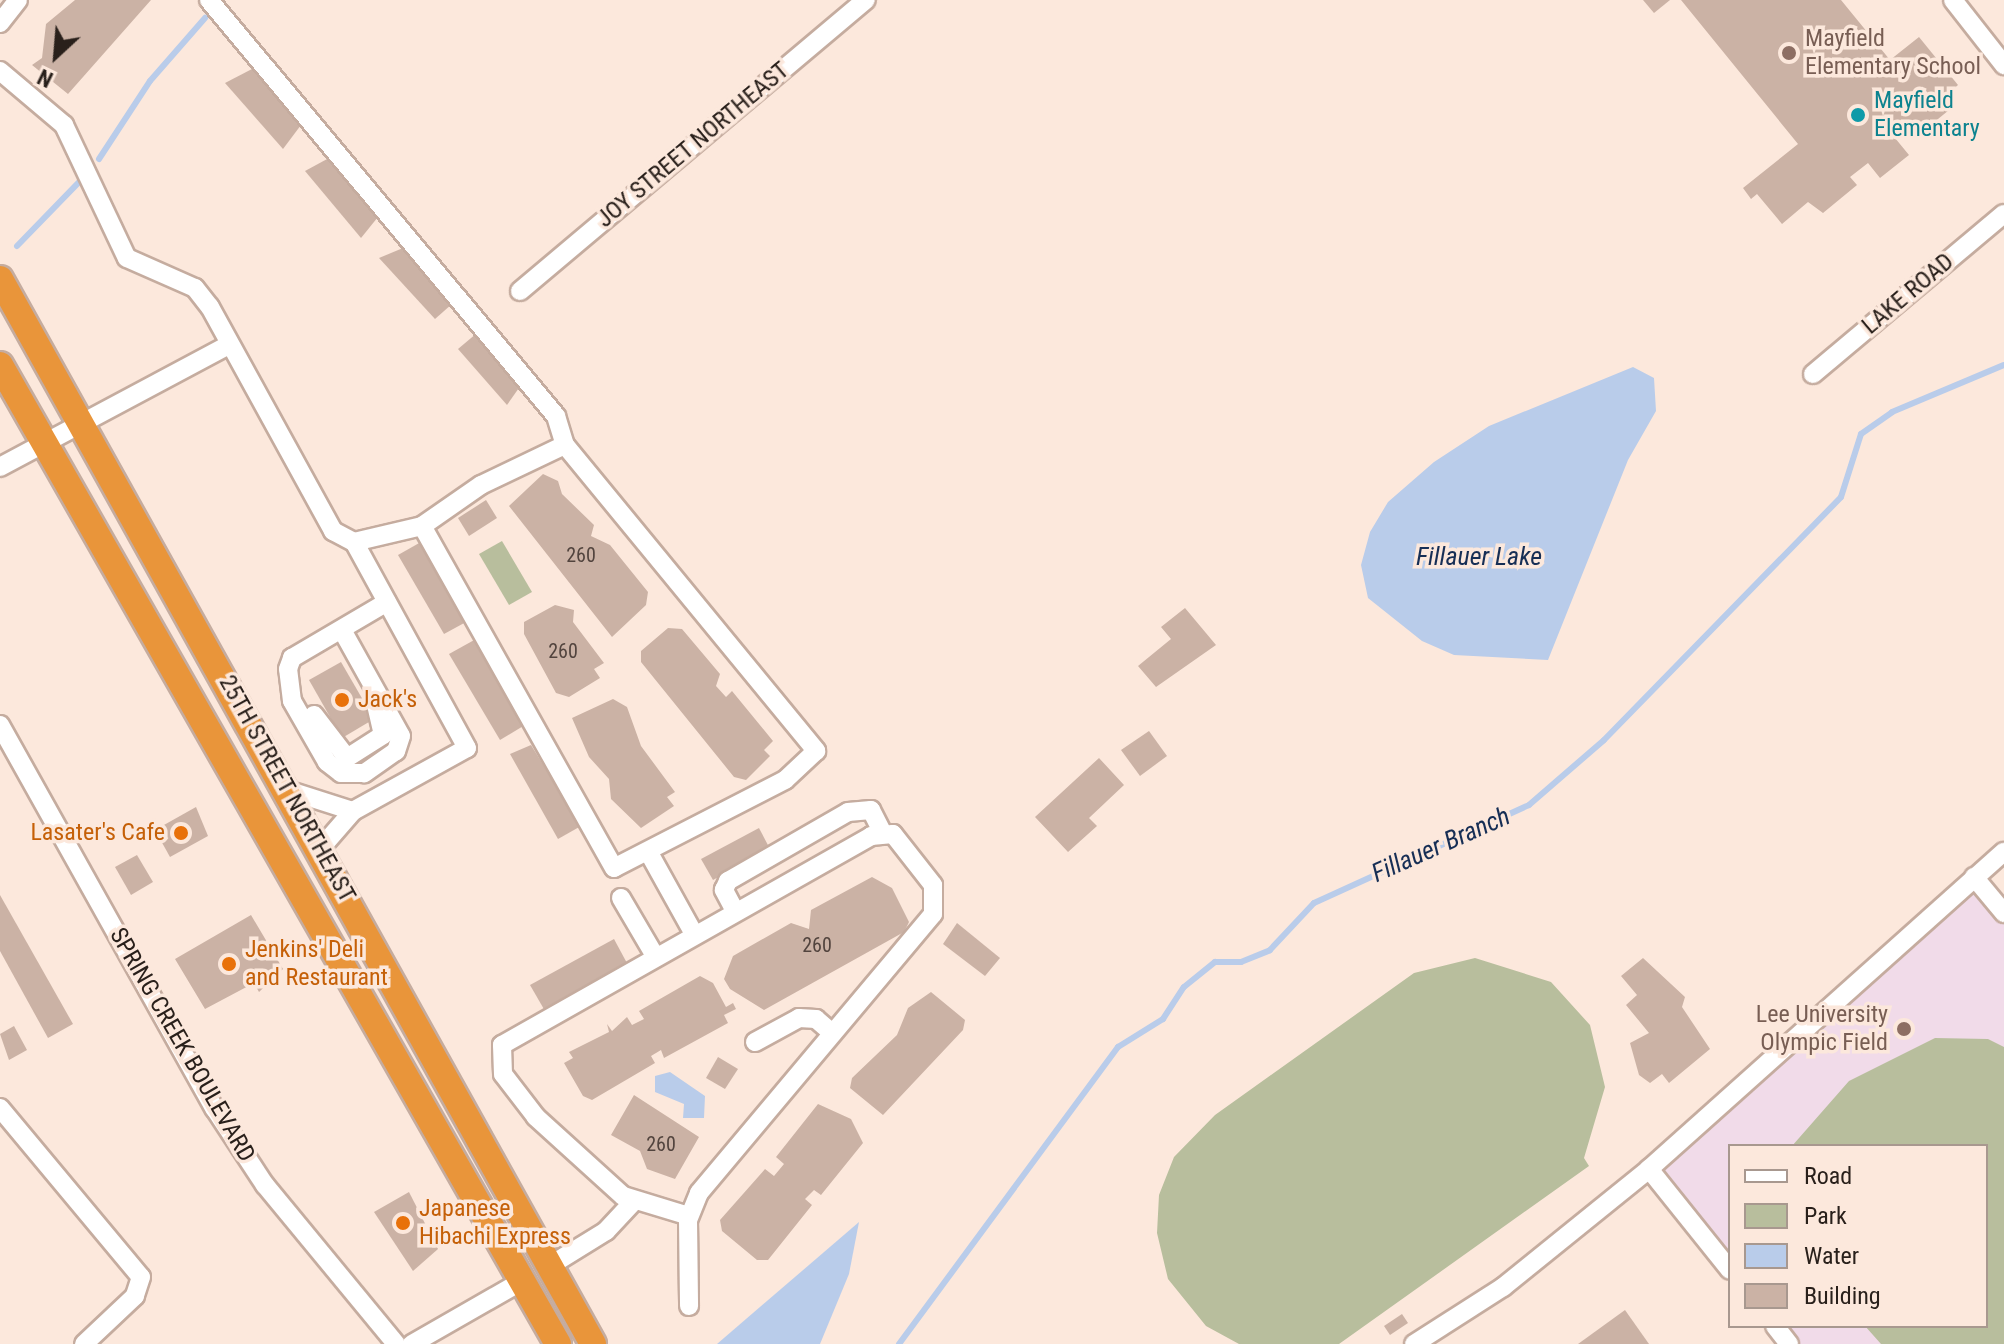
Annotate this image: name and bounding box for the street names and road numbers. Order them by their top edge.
street label: JOY STREET NORTHEAST [591,56,795,234]
street label: LAKE ROAD [1856,247,1960,341]
street label: 25TH STREET NORTHEAST [212,670,362,908]
street label: SPRING CREEK BOULEVARD [103,923,261,1167]

